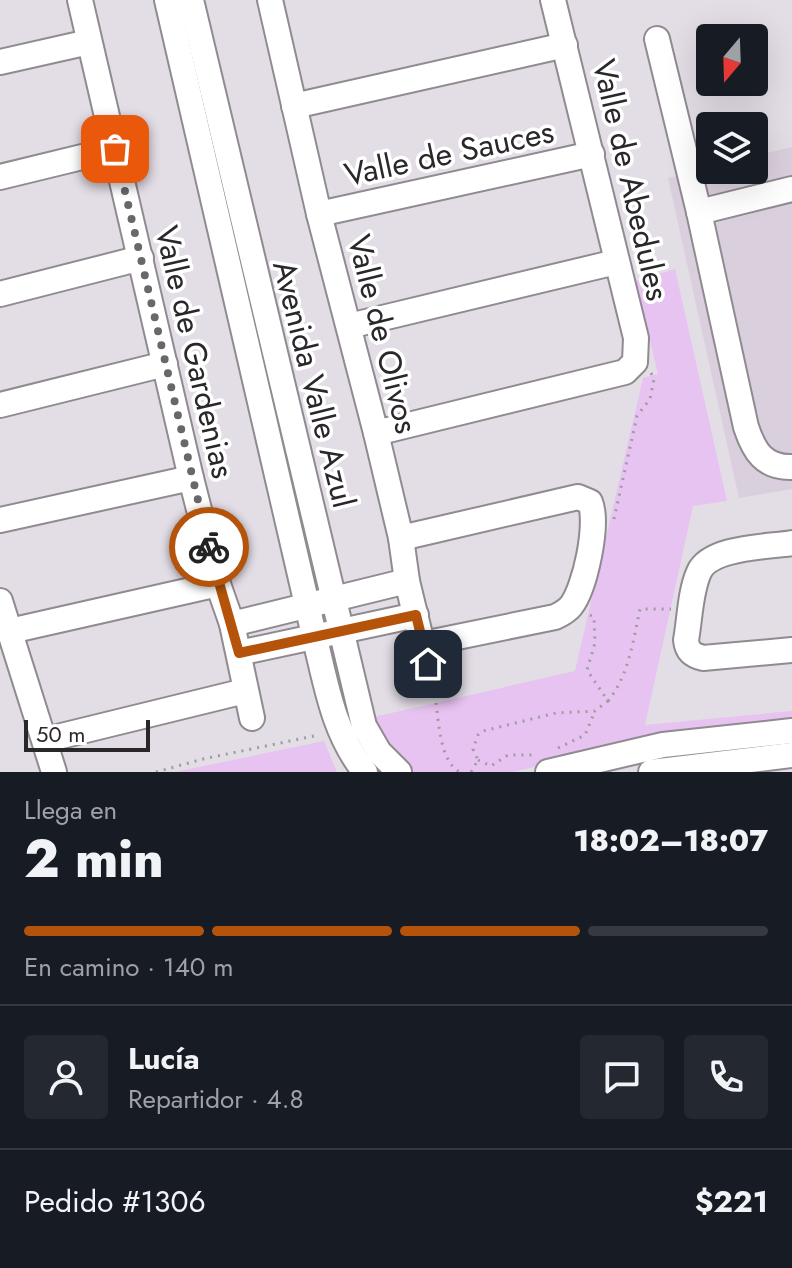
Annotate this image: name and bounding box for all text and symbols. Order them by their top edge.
north arrow [696,24,768,96]
map controls [696,24,768,184]
street label: Valle de Abedules [581,55,681,305]
street label: Valle de Sauces [340,108,558,198]
button: layers [696,112,768,184]
pin [81,115,149,183]
icon: bag [93,127,137,171]
street label: Valle de Gardenias [144,221,246,483]
street label: Valle de Olivos [336,230,430,438]
street label: Avenida Valle Azul [261,256,367,512]
courier [169,507,249,587]
icon: bike [187,525,231,569]
pin [394,630,462,698]
icon: home [406,642,450,686]
scale bar [24,716,150,752]
text: 50 m [36,718,85,750]
text: Llega en [24,791,117,829]
text: 18:02–18:07 [574,819,768,862]
text: 2 min [24,821,164,897]
text: En camino · 140 m [24,948,234,986]
button: person [24,1035,108,1119]
button: chat [580,1035,664,1119]
button: phone [684,1035,768,1119]
text: Lucía [128,1037,200,1080]
text: Repartidor · 4.8 [128,1080,304,1118]
text: Pedido #1306 [24,1180,206,1223]
text: $221 [695,1180,768,1223]

